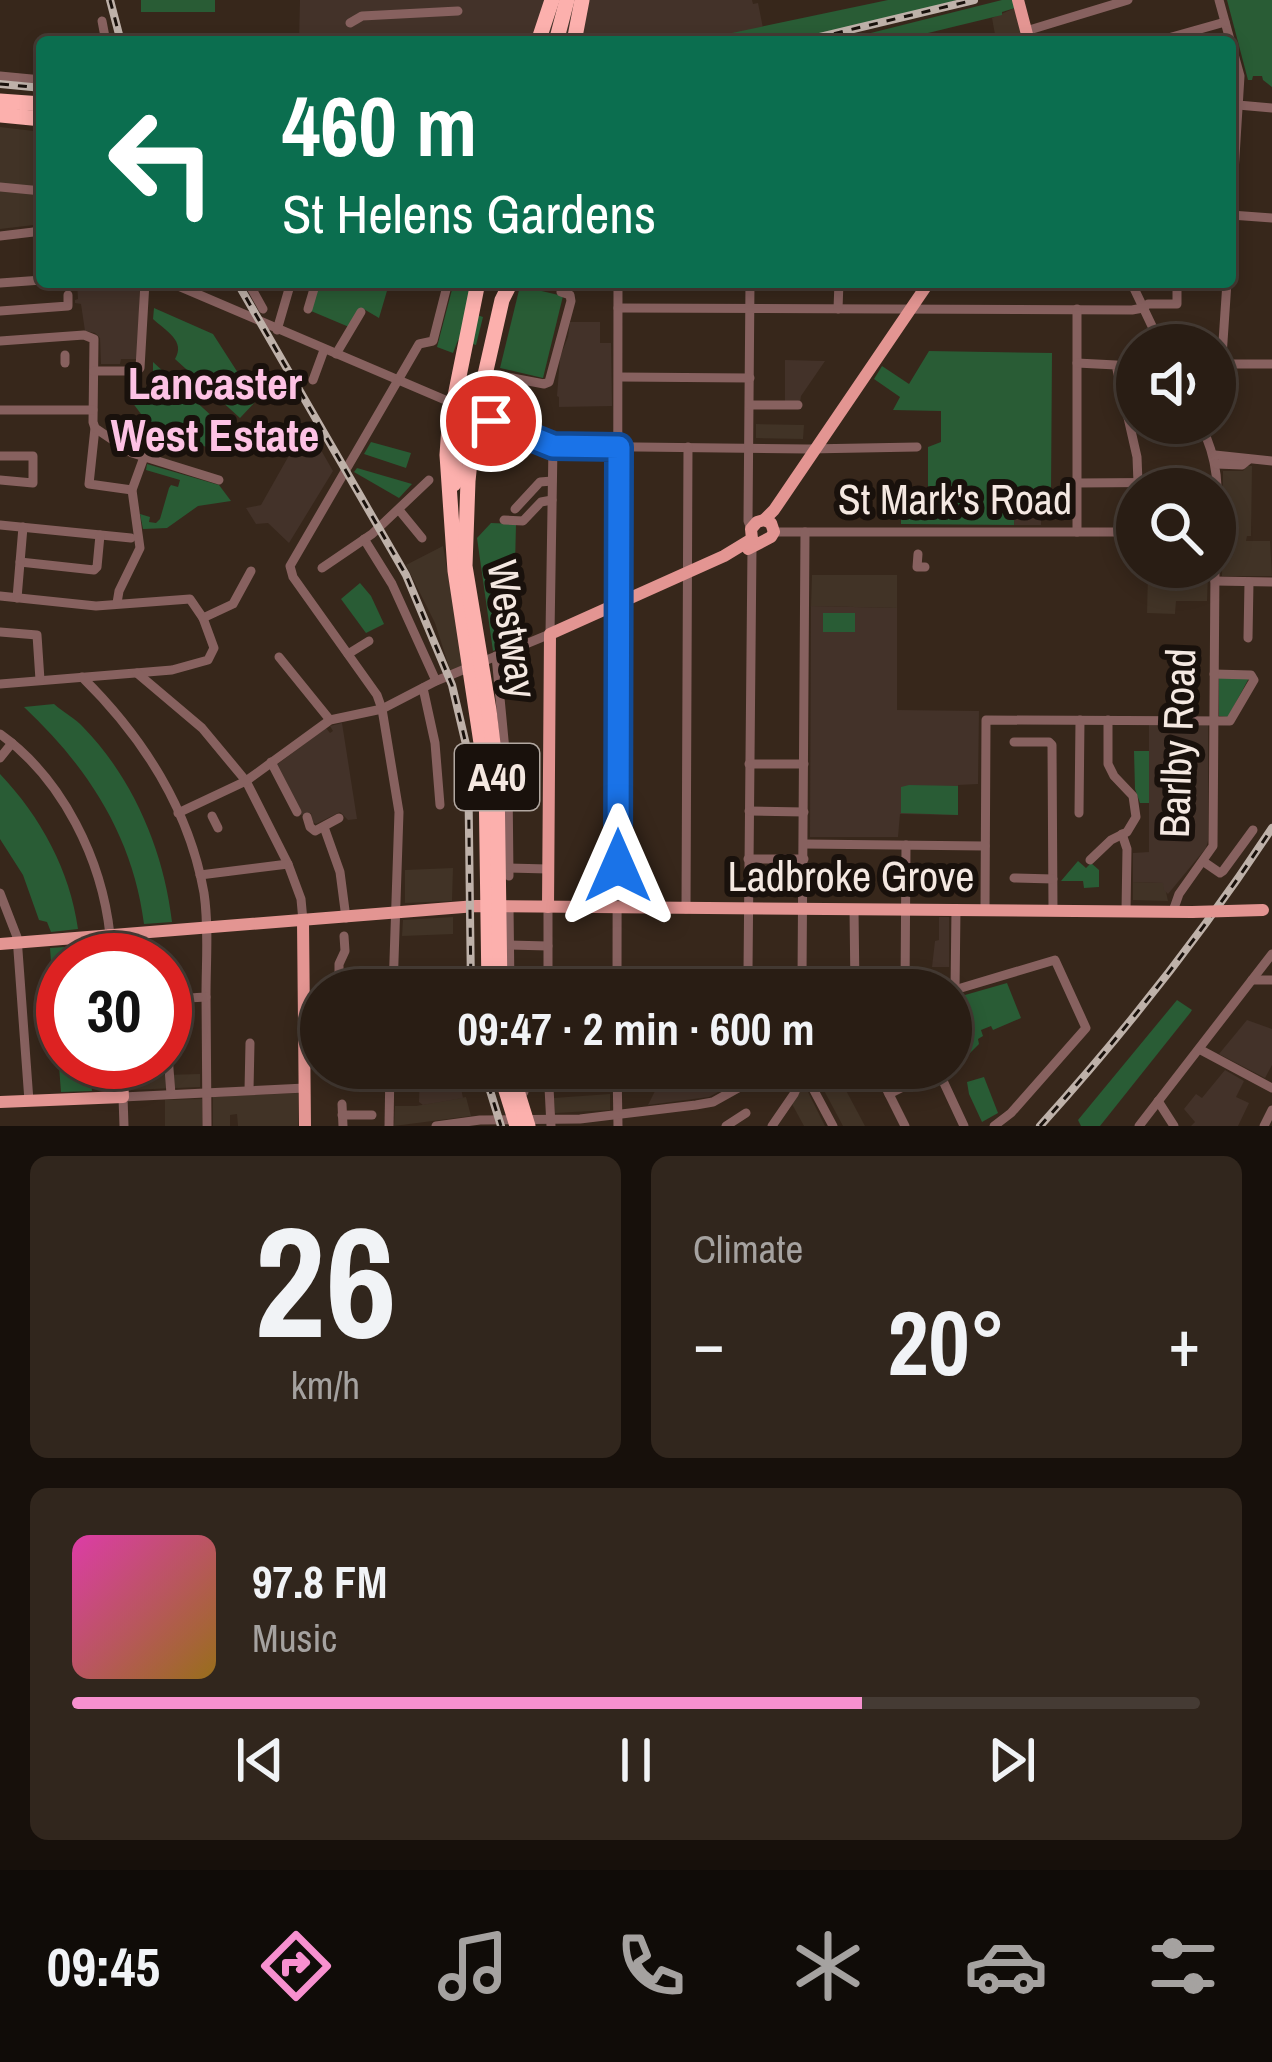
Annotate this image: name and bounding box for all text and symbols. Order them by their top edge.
text: 460 m [282,69,477,182]
icon: left [84,84,240,240]
text: St Helens Gardens [282,177,656,250]
map controls [1116,324,1236,588]
button: sound [1116,324,1236,444]
district label: Lancaster West Estate [111,352,319,465]
pin [440,370,542,472]
icon: arrive [458,388,524,454]
button: search [1116,468,1236,588]
street label: St Mark's Road [838,471,1072,527]
street label: Westway [474,556,552,702]
street label: Barlby Road [1146,647,1208,839]
road number: A40 [455,744,539,810]
position arrow [555,803,681,929]
street label: Ladbroke Grove [728,848,974,904]
speed limit sign: 30 [36,933,192,1089]
text: 09:47 · 2 min · 600 m [458,998,814,1059]
text: 26 [254,1176,397,1386]
text: Climate [693,1223,803,1275]
text: 20° [887,1282,1006,1403]
text: − [693,1298,725,1387]
text: + [1168,1298,1200,1387]
text: km/h [291,1359,360,1411]
text: 97.8 FM [252,1551,387,1612]
text: Music [252,1612,337,1664]
icon: previous [227,1727,293,1793]
icon: pause [603,1727,669,1793]
icon: next [979,1727,1045,1793]
icon: directions [254,1924,338,2008]
icon: music [431,1924,515,2008]
icon: phone [609,1924,693,2008]
icon: climate [786,1924,870,2008]
icon: car [964,1924,1048,2008]
icon: filters [1141,1924,1225,2008]
text: 09:45 [47,1930,160,2003]

